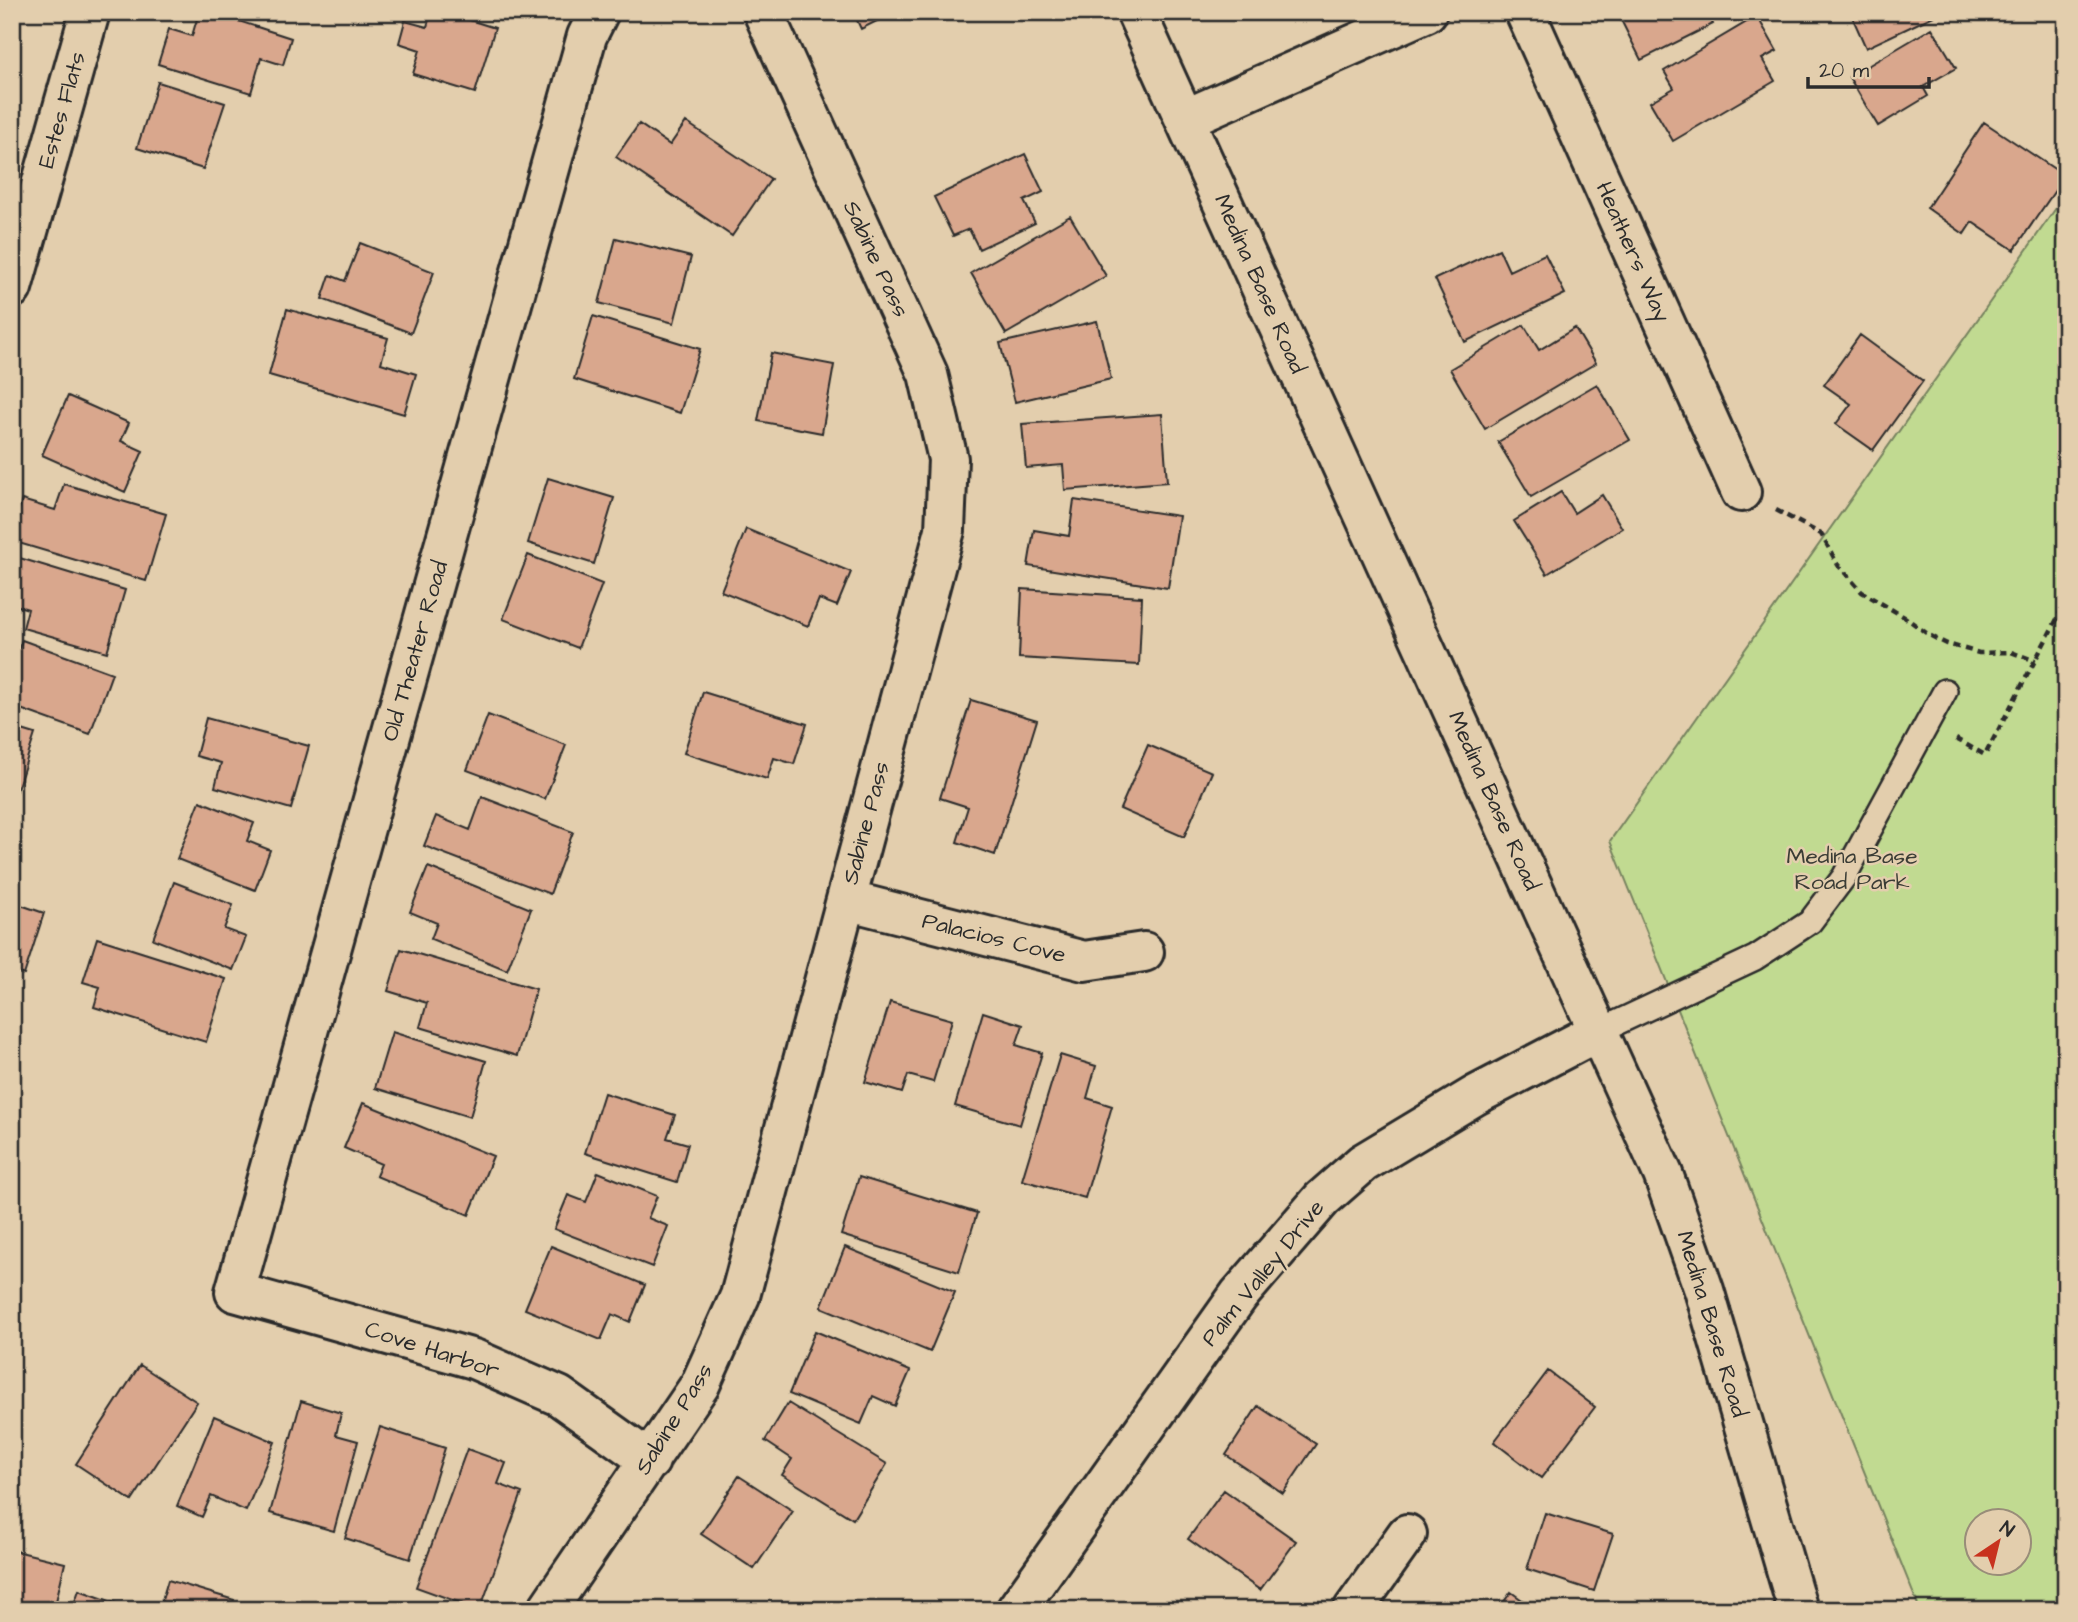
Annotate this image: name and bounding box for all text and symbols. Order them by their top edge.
scale bar [1808,46,1929,90]
street label: Estes Flats [30,48,94,172]
text: 20 m [1819,56,1870,85]
street label: Heathers Way [1587,177,1678,328]
street label: Medina Base Road [1206,189,1314,379]
street label: Sabine Pass [835,195,917,323]
street label: Old Theater Road [374,557,456,745]
street label: Medina Base Road [1440,706,1548,896]
street label: Sabine Pass [834,758,898,888]
park label: Medina Base Road Park [1786,840,1918,898]
street label: Palacios Cove [919,905,1069,971]
street label: Palm Valley Drive [1194,1193,1333,1354]
street label: Medina Base Road [1668,1227,1756,1421]
street label: Cove Harbor [361,1313,504,1387]
street label: Sabine Pass [627,1357,721,1481]
north arrow [1962,1506,2032,1576]
text: N [1994,1515,2020,1544]

